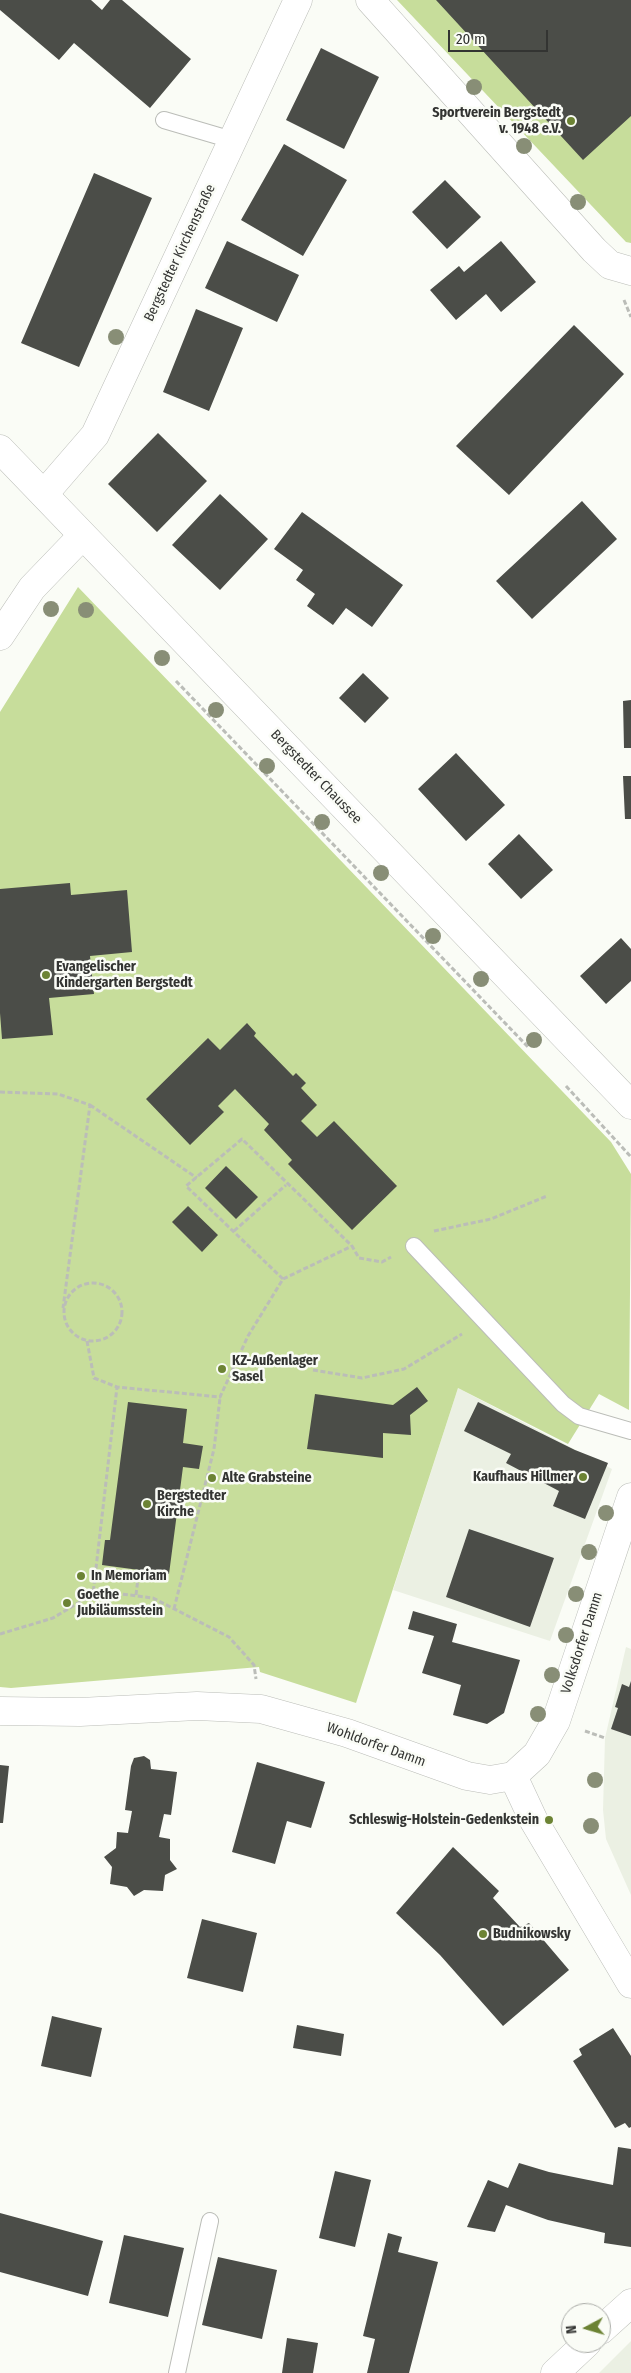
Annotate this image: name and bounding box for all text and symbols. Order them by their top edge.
scale bar [451,20,551,52]
text: 20 m [456,30,486,48]
place label: Sportverein Bergstedt v. 1948 e.V. [432,105,561,138]
marker: Sportverein Bergstedt v. 1948 e.V. [565,115,577,127]
street label: Bergstedter Kirchenstraße [141,182,219,324]
street label: Bergstedter Chaussee [267,727,365,827]
place label: Evangelischer Kindergarten Bergstedt [56,959,193,992]
marker: Evangelischer Kindergarten Bergstedt [40,969,52,981]
place label: KZ-Außenlager Sasel [232,1353,318,1385]
marker: KZ-Außenlager Sasel [216,1363,228,1375]
place label: Kaufhaus Hillmer [473,1469,573,1485]
place label: Alte Grabsteine [222,1470,312,1486]
marker: Kaufhaus Hillmer [577,1471,589,1483]
marker: Alte Grabsteine [206,1472,218,1484]
place label: Bergstedter Kirche [157,1488,226,1520]
marker: Bergstedter Kirche [141,1498,153,1510]
place label: In Memoriam [91,1568,167,1584]
marker: In Memoriam [75,1570,87,1582]
place label: Goethe Jubiläumsstein [77,1587,163,1620]
street label: Volksdorfer Damm [558,1590,606,1696]
marker: Goethe Jubiläumsstein [61,1597,73,1609]
street label: Wohldorfer Damm [324,1719,428,1771]
place label: Schleswig-Holstein-Gedenkstein [349,1812,539,1828]
marker: Schleswig-Holstein-Gedenkstein [543,1814,555,1826]
place label: Budnikowsky [493,1926,571,1942]
marker: Budnikowsky [477,1928,489,1940]
north arrow [561,2303,611,2353]
text: N [563,2324,580,2335]

